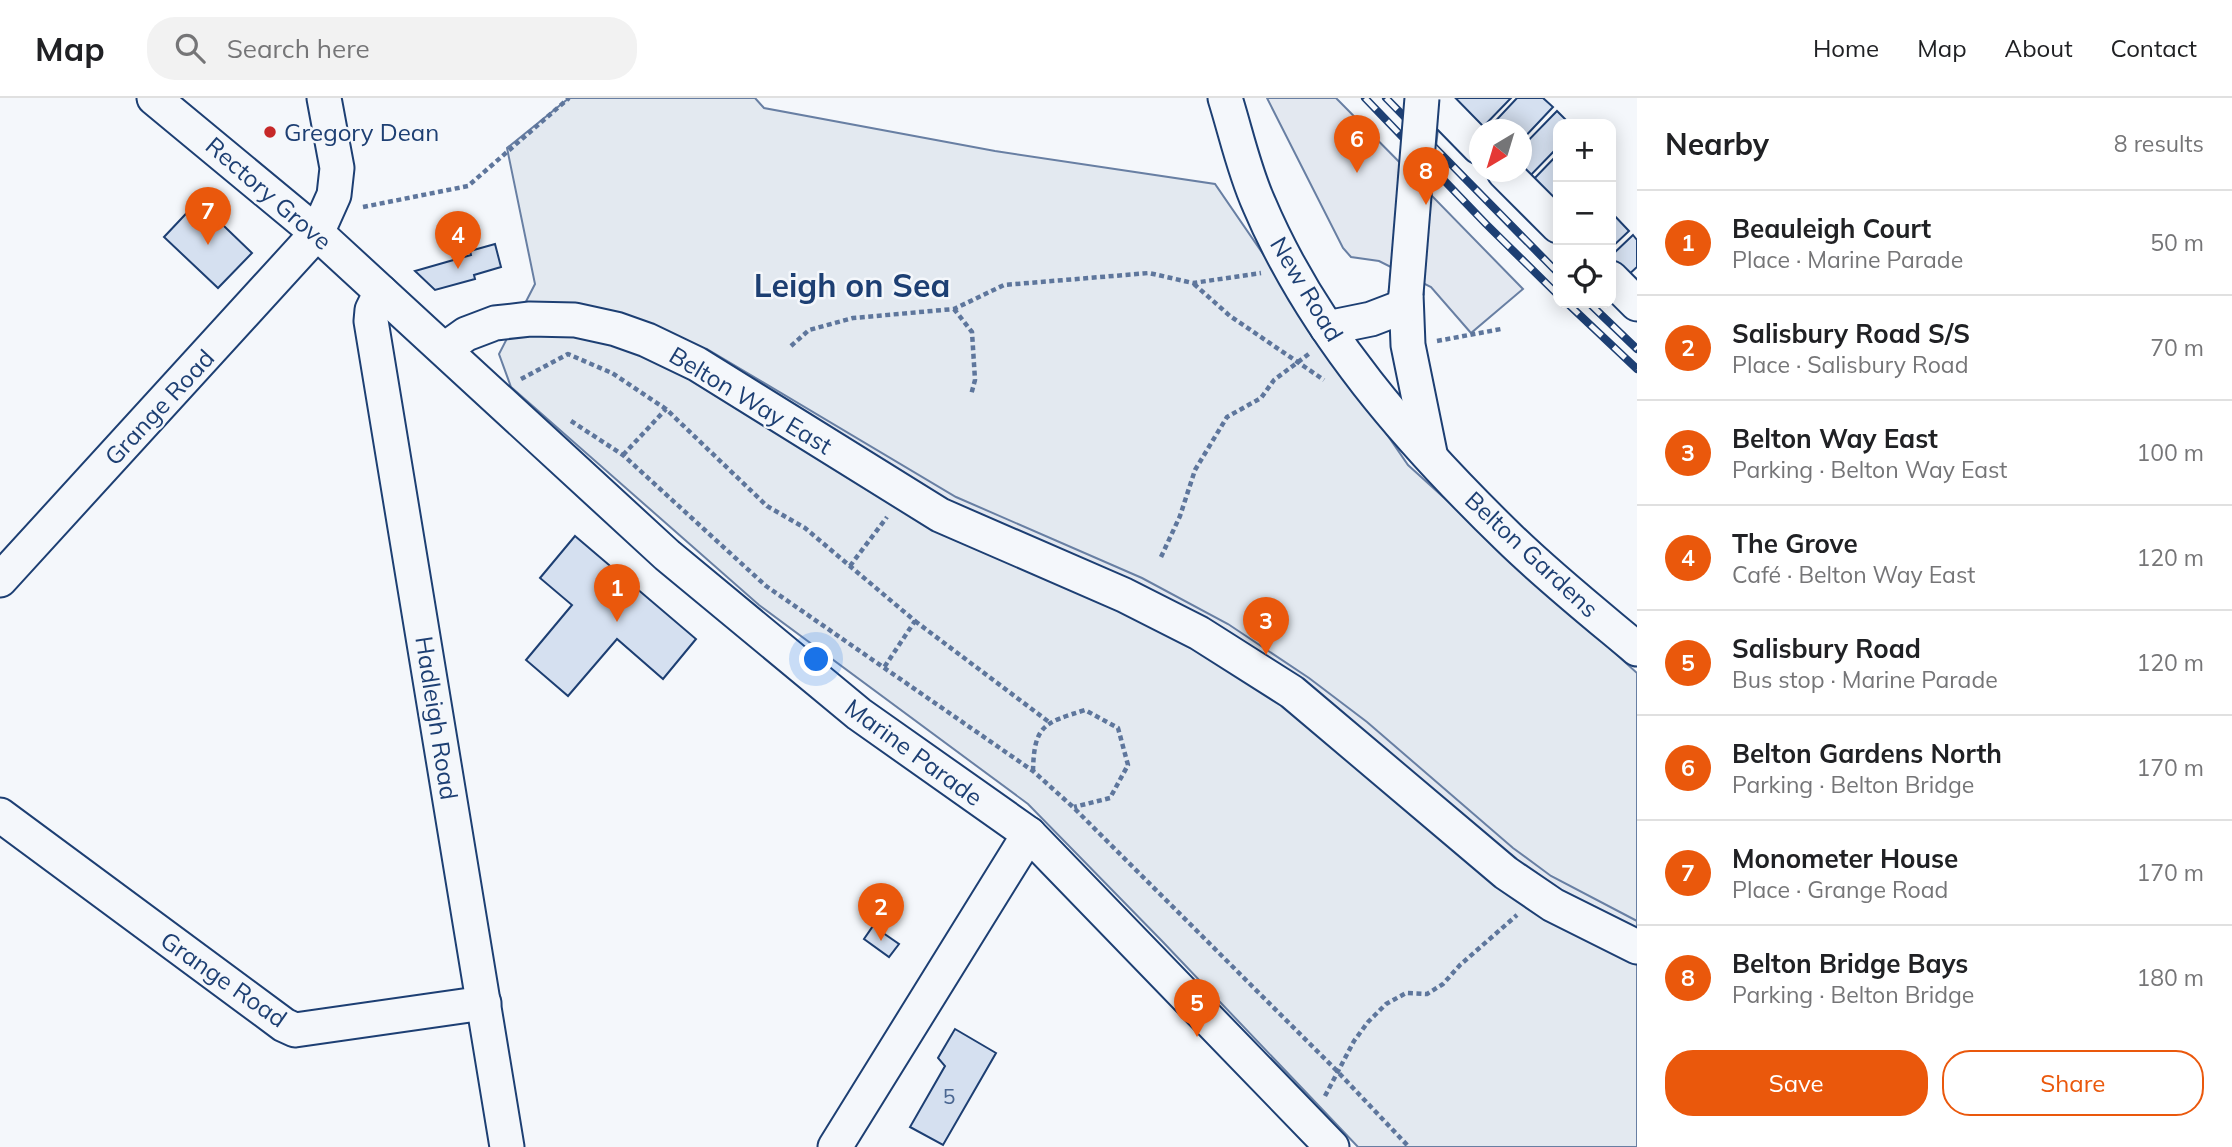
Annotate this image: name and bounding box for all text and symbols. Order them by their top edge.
search box [147,17,637,80]
text: Map [35,28,105,69]
icon: search [171,29,209,67]
text: Search here [227,32,370,65]
text: Home [1813,33,1879,63]
text: Map [1917,33,1967,63]
text: About [2005,33,2073,63]
text: Contact [2111,33,2197,63]
pin: 6 [1334,115,1380,173]
place label: Gregory Dean [284,117,439,147]
north arrow [1469,119,1532,182]
map controls [1553,119,1616,308]
button: + [1553,119,1616,182]
marker: Gregory Dean [262,124,278,140]
text: Nearby [1665,125,1769,163]
text: 8 results [2114,129,2204,158]
street label: Rectory Grove [200,130,338,256]
pin: 8 [1403,147,1449,205]
button: − [1553,182,1616,245]
pin: 7 [185,187,231,245]
pin: 4 [435,211,481,269]
text: Beauleigh Court [1732,212,1931,245]
text: 1 [1681,228,1695,257]
text: 50 m [2150,228,2204,257]
street label: New Road [1264,231,1350,347]
button: locate [1553,245,1616,308]
text: Place · Marine Parade [1732,245,1963,274]
district label: Leigh on Sea [754,265,950,305]
text: Salisbury Road S/S [1732,317,1970,350]
text: 2 [1681,333,1695,362]
text: 70 m [2150,333,2204,362]
street label: Belton Way East [664,340,838,460]
street label: Grange Road [98,343,220,471]
text: Place · Salisbury Road [1732,350,1968,379]
text: Belton Way East [1732,422,1938,455]
text: 3 [1681,438,1695,467]
text: 100 m [2136,438,2204,467]
text: Parking · Belton Way East [1732,455,2007,484]
street label: Belton Gardens [1459,485,1605,623]
text: The Grove [1732,527,1858,560]
text: 4 [1681,543,1695,572]
text: 120 m [2136,543,2204,572]
text: Café · Belton Way East [1732,560,1975,589]
pin: 1 [594,564,640,622]
pin: 3 [1243,597,1289,655]
text: Salisbury Road [1732,632,1921,665]
street label: Hadleigh Road [409,634,465,802]
your location [799,642,833,676]
text: 5 [1681,648,1695,677]
text: 120 m [2136,648,2204,677]
text: Bus stop · Marine Parade [1732,665,1998,694]
street label: Marine Parade [839,692,989,812]
text: Belton Gardens North [1732,737,2002,770]
text: 6 [1681,753,1695,782]
text: 170 m [2136,753,2204,782]
text: Parking · Belton Bridge [1732,770,1974,799]
text: Monometer House [1732,842,1958,875]
text: 7 [1681,858,1695,887]
text: 170 m [2136,858,2204,887]
text: Place · Grange Road [1732,875,1948,904]
pin: 2 [858,883,904,941]
street label: Grange Road [155,924,293,1034]
text: Belton Bridge Bays [1732,947,1968,980]
text: 8 [1681,963,1695,992]
text: 180 m [2136,963,2204,992]
pin: 5 [1174,979,1220,1037]
text: Parking · Belton Bridge [1732,980,1974,1009]
button: Save [1665,1050,1928,1116]
button: Share [1942,1050,2204,1116]
house number: 5 [943,1083,955,1109]

